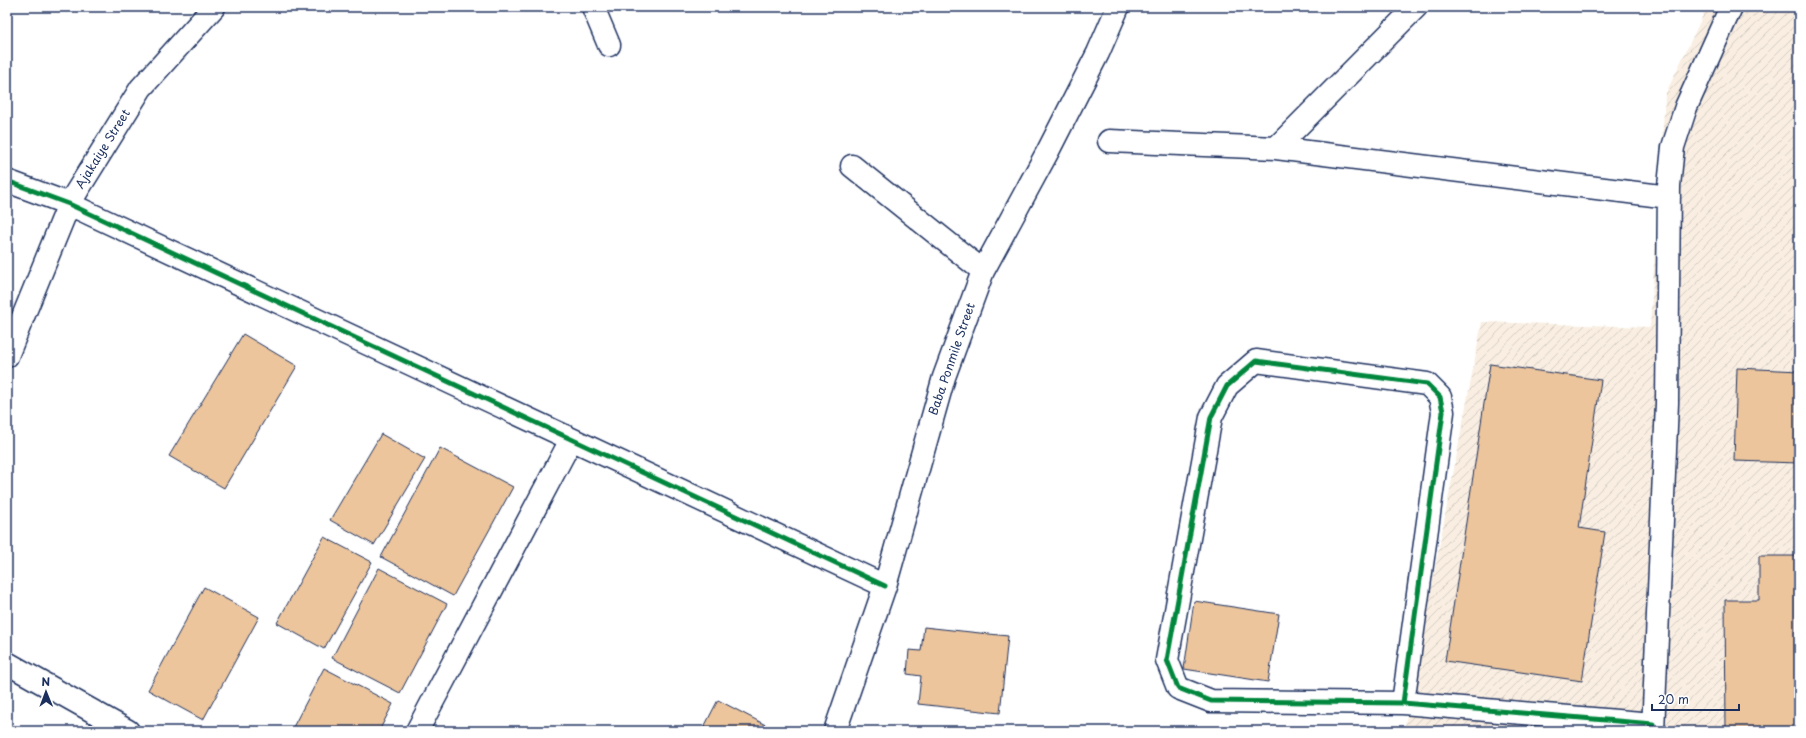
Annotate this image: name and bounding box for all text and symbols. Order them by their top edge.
street label: Ajakaiye Street [70,105,134,192]
street label: Baba Ponmile Street [923,300,979,417]
north arrow [26,672,66,712]
text: N [41,673,51,690]
scale bar [1652,686,1739,712]
text: 20 m [1658,690,1689,708]

